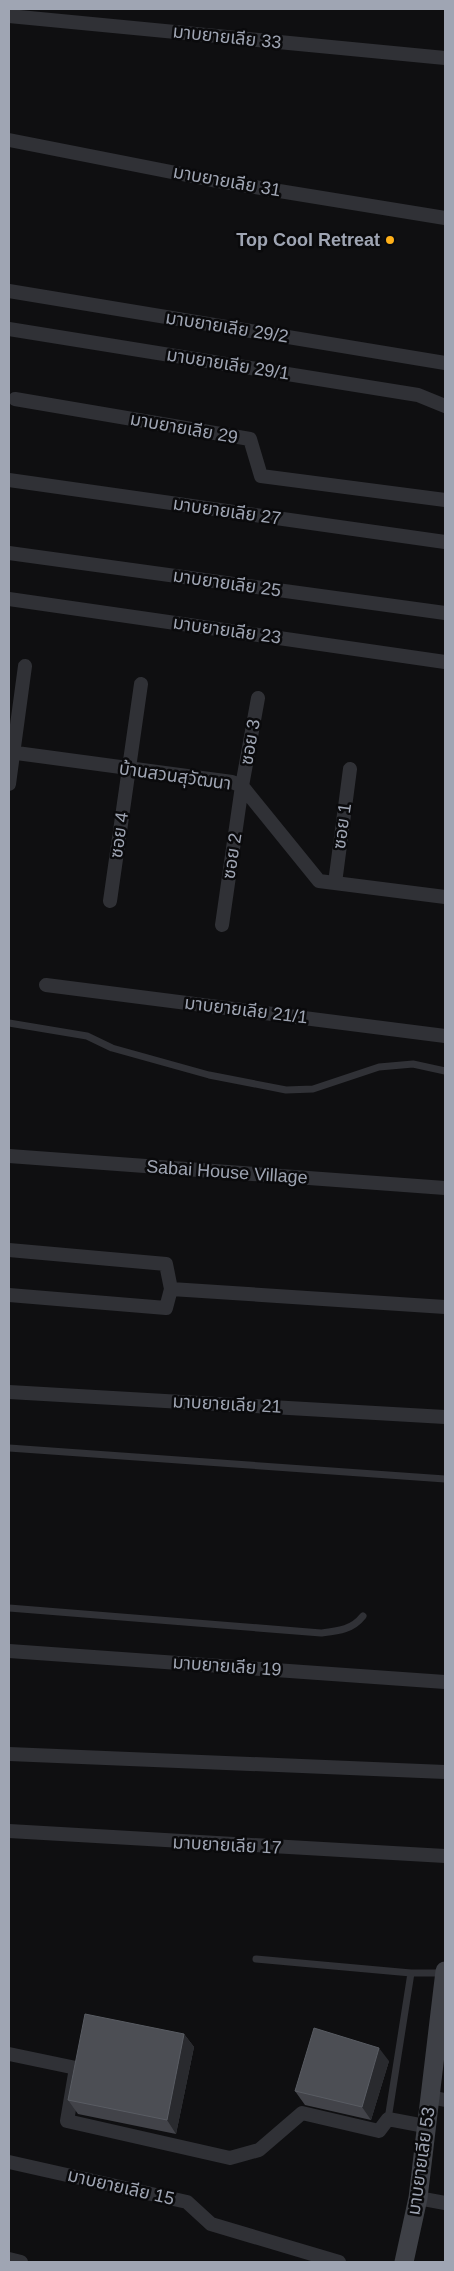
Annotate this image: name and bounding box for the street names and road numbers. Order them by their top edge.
street label: มาบยายเลีย 33 [172,21,282,53]
street label: มาบยายเลีย 31 [172,162,282,200]
street label: มาบยายเลีย 29/2 [164,307,290,347]
street label: มาบยายเลีย 29/1 [165,344,291,384]
street label: มาบยายเลีย 29 [129,409,239,447]
street label: มาบยายเลีย 27 [172,494,282,528]
street label: มาบยายเลีย 25 [172,566,282,600]
street label: มาบยายเลีย 23 [172,613,282,647]
street label: ซอย 3 [236,718,264,766]
street label: บ้านสวนสุวัฒนา [117,758,232,795]
street label: ซอย 1 [329,802,355,850]
street label: ซอย 4 [106,811,132,859]
street label: ซอย 2 [219,832,245,880]
street label: มาบยายเลีย 21/1 [183,993,309,1027]
street label: Sabai House Village [146,1156,308,1188]
street label: มาบยายเลีย 21 [172,1391,282,1417]
street label: มาบยายเลีย 19 [172,1652,282,1680]
street label: มาบยายเลีย 17 [172,1832,282,1858]
street label: มาบยายเลีย 53 [404,2106,438,2216]
street label: มาบยายเลีย 15 [66,2165,176,2209]

